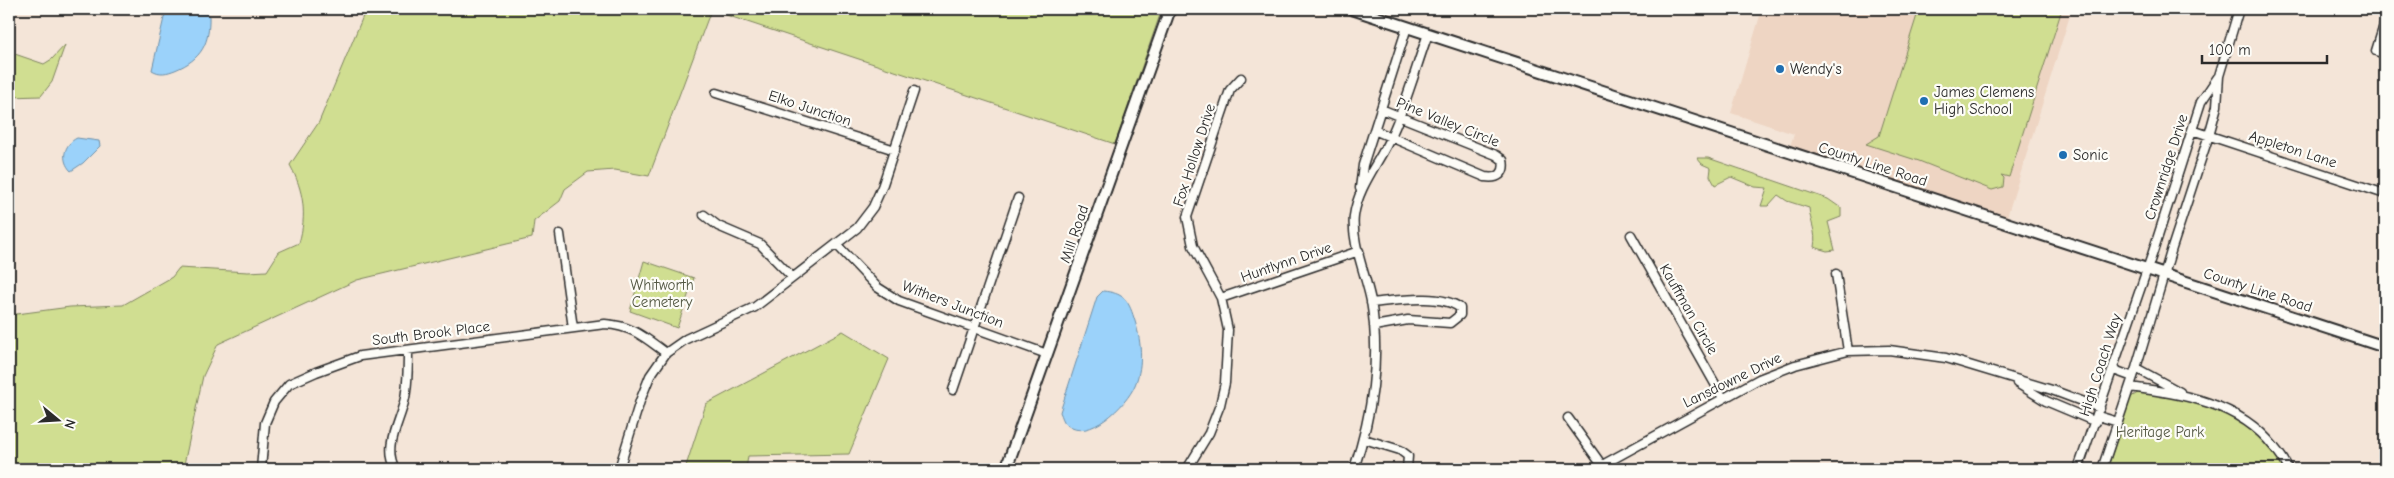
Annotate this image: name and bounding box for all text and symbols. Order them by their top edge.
scale bar [2202,32,2326,64]
text: 100 m [2209,41,2251,59]
place label: Wendy's [1790,60,1842,78]
marker: Wendy's [1774,63,1786,75]
place label: James Clemens High School [1934,83,2034,118]
street label: Elko Junction [766,86,854,130]
street label: Pine Valley Circle [1394,93,1503,151]
marker: James Clemens High School [1918,95,1930,107]
street label: Fox Hollow Drive [1169,101,1219,209]
street label: Crownridge Drive [2140,111,2192,222]
street label: Appleton Lane [2247,126,2340,172]
street label: County Line Road [1816,138,1930,190]
place label: Sonic [2073,146,2108,164]
marker: Sonic [2057,149,2069,161]
street label: Mill Road [1056,203,1092,265]
street label: Huntlynn Drive [1238,238,1334,286]
street label: Kauffman Circle [1656,260,1722,358]
street label: County Line Road [2201,264,2315,316]
park label: Whitworth Cemetery [630,276,694,311]
street label: Withers Junction [900,276,1006,332]
street label: High Coach Way [2075,311,2125,419]
street label: South Brook Place [371,317,491,349]
street label: Lansdowne Drive [1680,348,1785,412]
north arrow [32,396,82,446]
text: N [60,417,79,431]
park label: Heritage Park [2116,423,2205,441]

